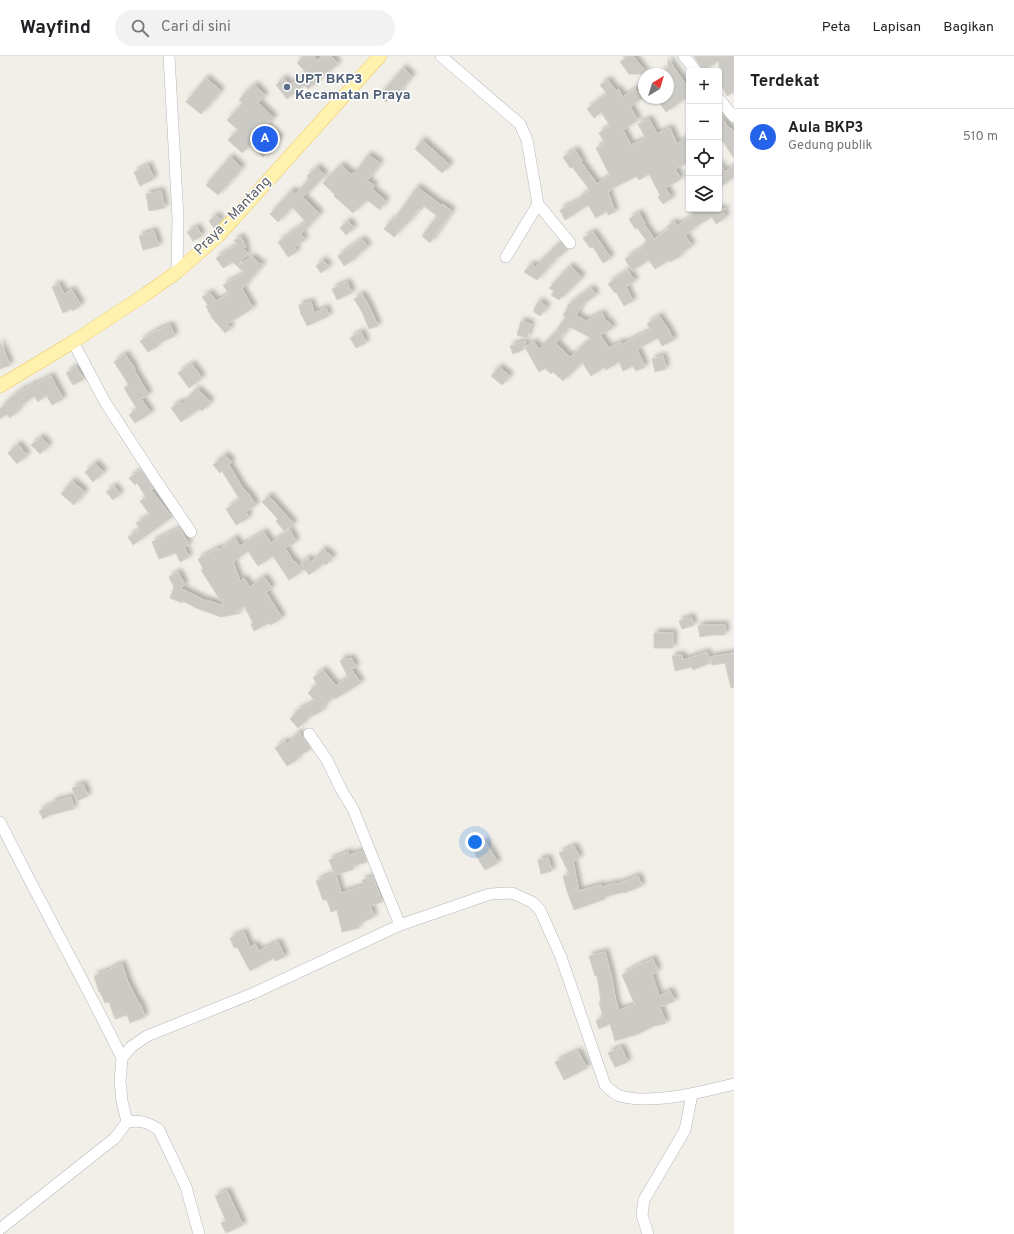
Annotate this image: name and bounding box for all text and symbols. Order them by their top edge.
search box [115,10,395,46]
text: Wayfind [20,16,91,40]
icon: search [129,17,151,39]
text: Cari di sini [161,18,231,37]
text: Peta [822,19,850,36]
text: Lapisan [872,19,921,36]
text: Bagikan [943,19,994,36]
north arrow [638,68,674,104]
map controls [686,68,722,212]
button: + [686,68,722,104]
place label: UPT BKP3 Kecamatan Praya [295,71,410,104]
text: Terdekat [750,71,819,93]
marker: UPT BKP3 Kecamatan Praya [282,82,292,92]
button: − [686,104,722,140]
text: Aula BKP3 [788,119,863,138]
pin: A [252,124,278,154]
text: A [758,129,768,145]
text: 510 m [963,129,998,145]
text: Gedung publik [788,138,872,154]
button: locate [686,140,722,176]
street label: Praya - Mantang [191,173,275,259]
button: layers [686,176,722,212]
your location [465,832,485,852]

